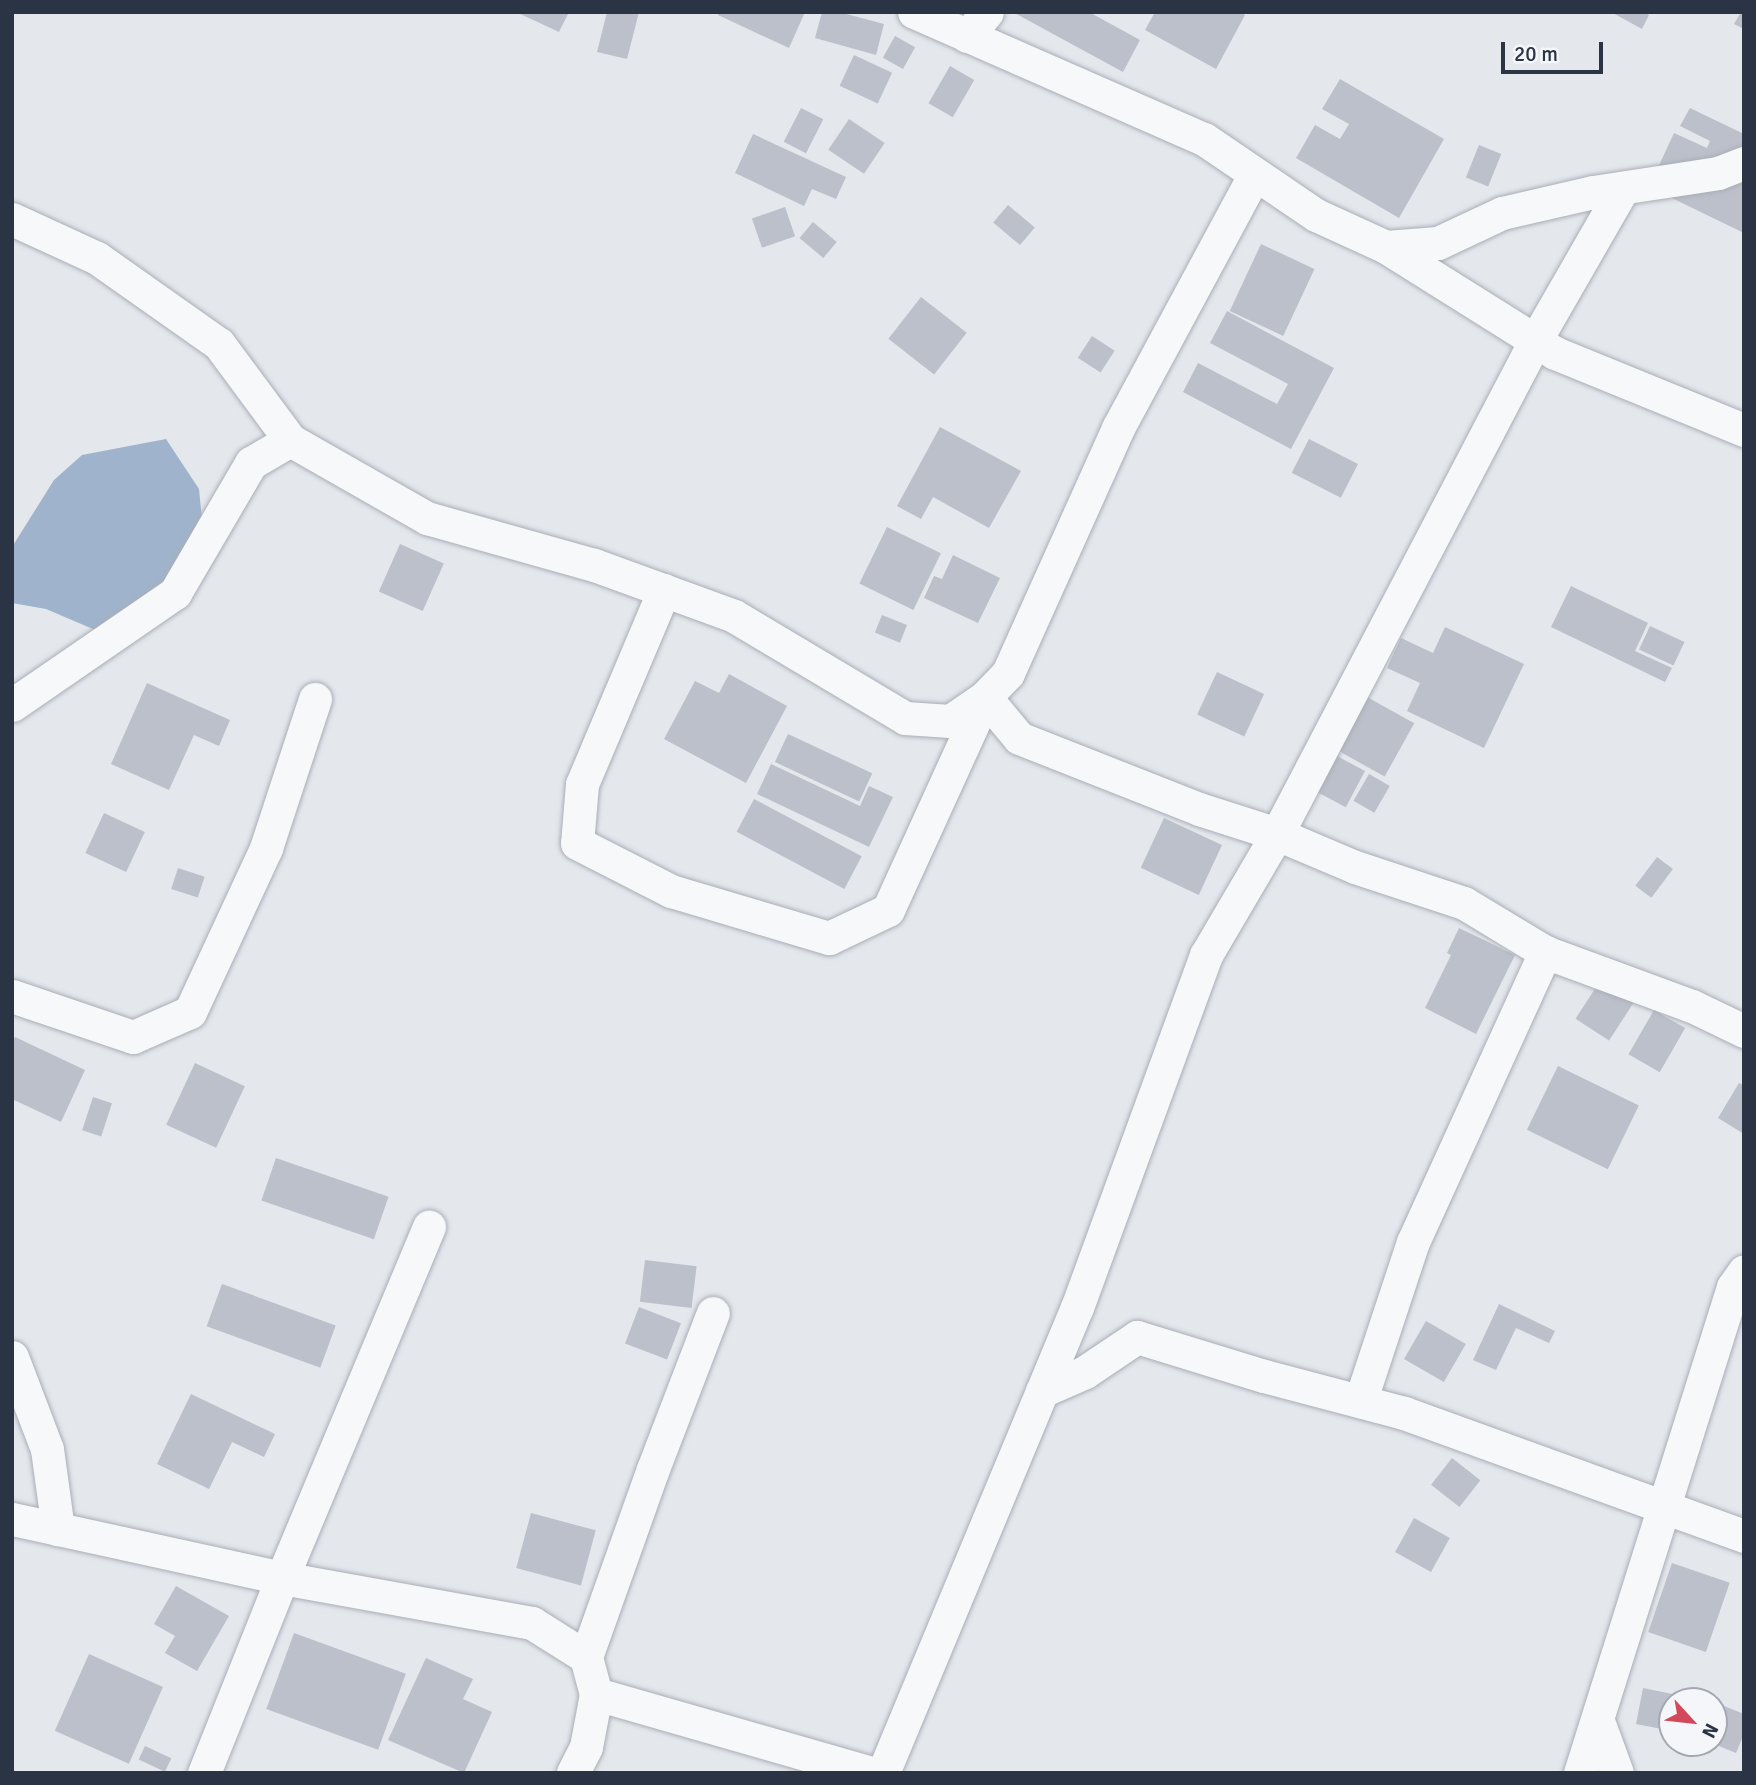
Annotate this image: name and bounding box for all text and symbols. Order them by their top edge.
scale bar [1504,28,1606,72]
text: 20 m [1514,41,1558,67]
north arrow [1658,1687,1728,1757]
text: N [1696,1719,1724,1742]

